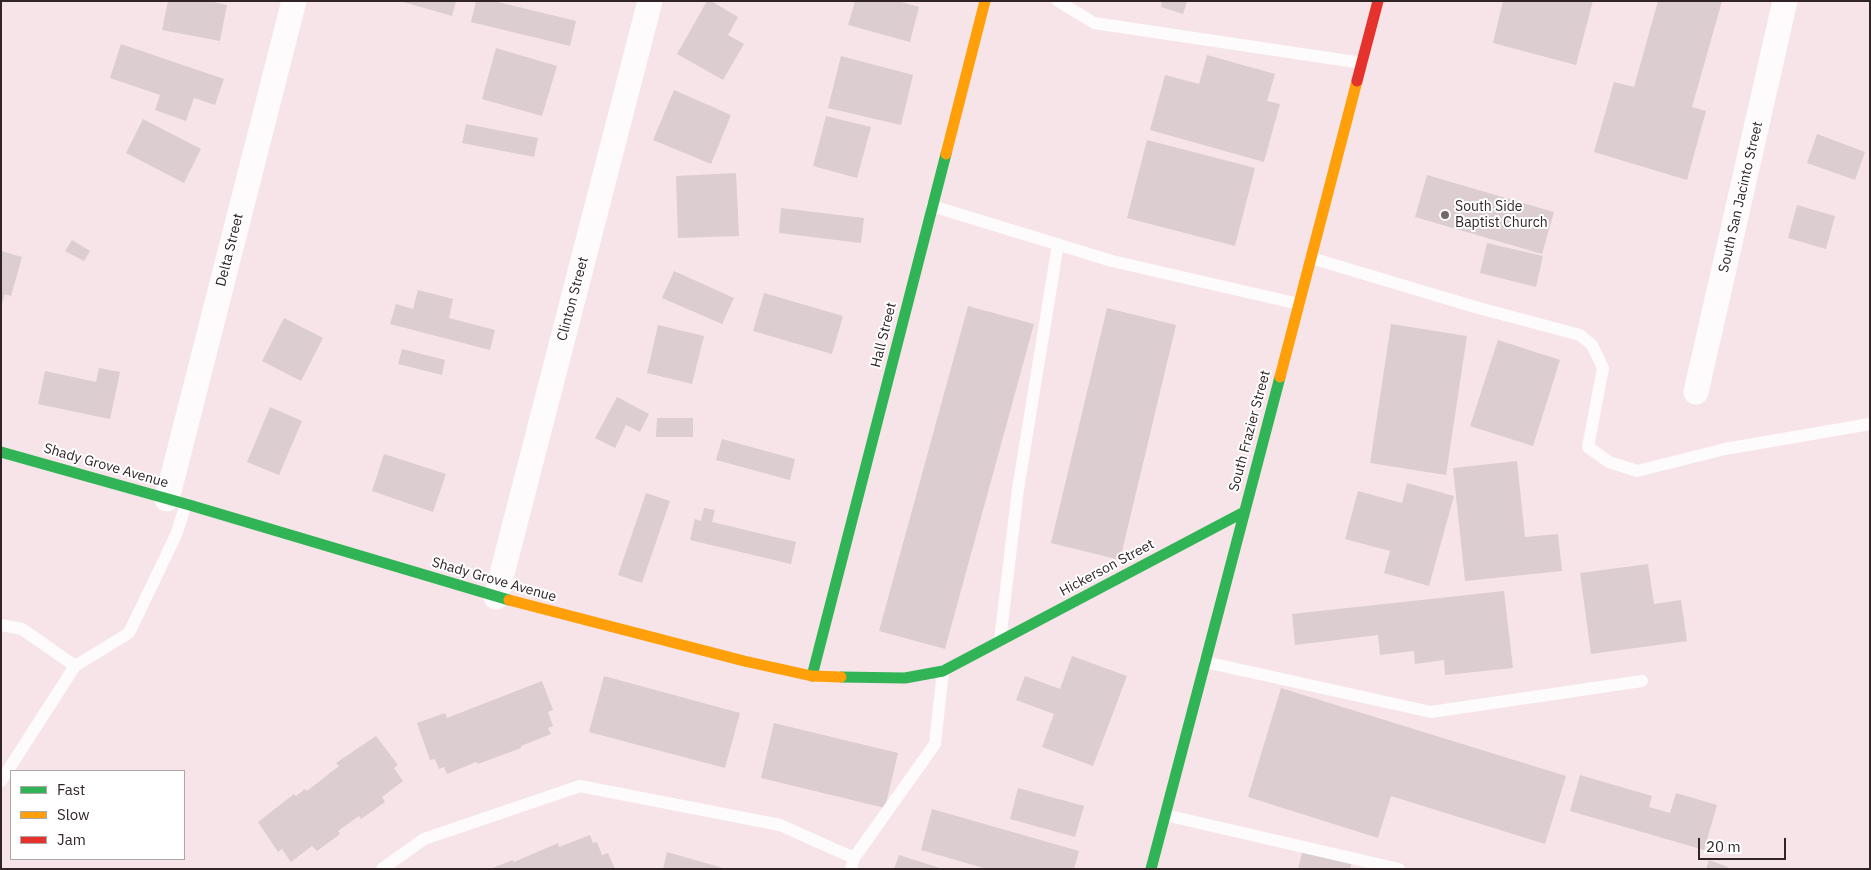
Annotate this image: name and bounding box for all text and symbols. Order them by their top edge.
street label: South San Jacinto Street [1715,120,1767,274]
place label: South Side Baptist Church [1455,199,1548,232]
marker: South Side Baptist Church [1439,209,1451,221]
street label: Delta Street [213,212,247,288]
street label: Clinton Street [554,255,592,343]
street label: Hall Street [868,301,900,369]
street label: South Frazier Street [1226,369,1274,493]
street label: Shady Grove Avenue [42,440,170,492]
street label: Hickerson Street [1057,536,1157,600]
street label: Shady Grove Avenue [430,554,558,606]
legend [10,770,185,860]
text: Fast [57,780,85,799]
text: Slow [57,805,90,824]
scale bar [1701,828,1788,860]
text: Jam [57,830,86,849]
text: 20 m [1706,837,1741,856]

